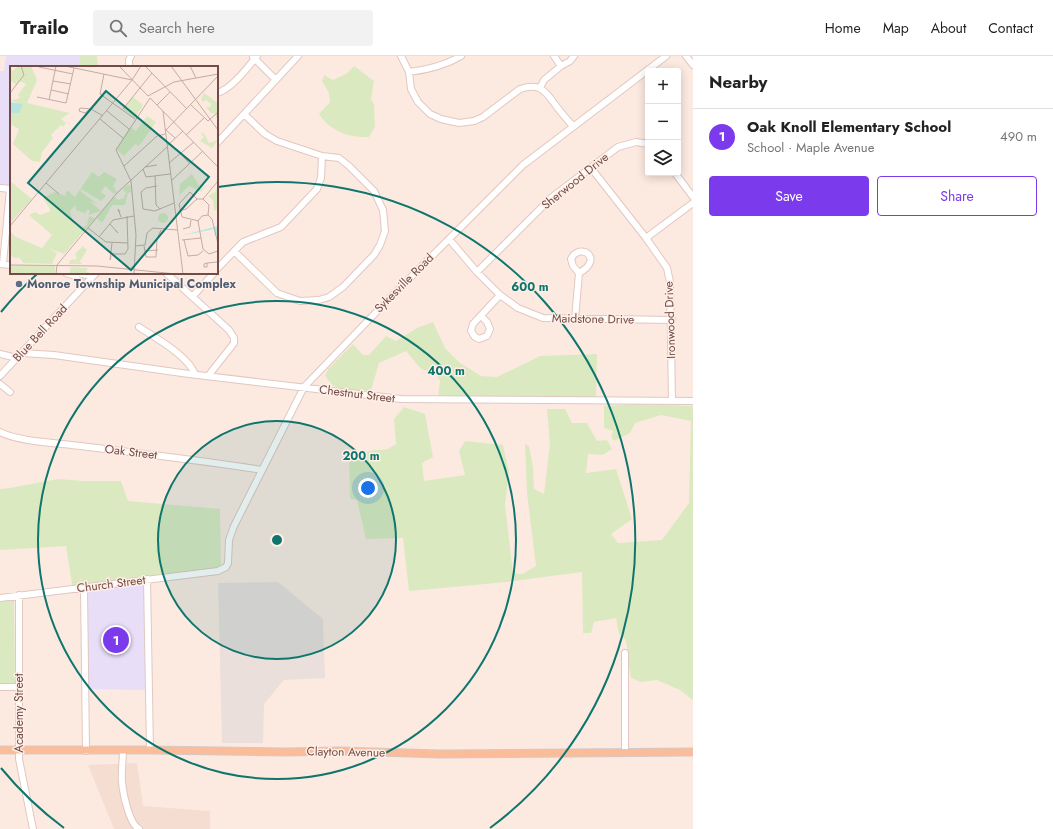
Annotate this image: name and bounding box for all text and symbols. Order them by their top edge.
search box [93,10,373,46]
text: Trailo [20,14,69,41]
icon: search [107,17,129,39]
text: Search here [139,17,215,39]
text: Home [825,18,861,38]
text: Map [883,18,909,38]
text: About [931,18,966,38]
text: Contact [988,18,1033,38]
inset map [10,66,218,274]
map controls [645,68,681,176]
button: + [645,68,681,104]
text: Nearby [709,70,767,94]
button: − [645,104,681,140]
text: Oak Knoll Elementary School [747,116,951,138]
text: 1 [719,127,725,146]
text: 490 m [1000,127,1037,146]
text: School · Maple Avenue [747,138,874,157]
button: layers [645,140,681,176]
street label: Sherwood Drive [538,148,612,214]
button: Save [709,176,869,216]
button: Share [877,176,1037,216]
street label: Sykesville Road [370,249,438,317]
place label: Monroe Township Municipal Complex [27,275,236,293]
text: 600 m [511,278,549,296]
marker: Monroe Township Municipal Complex [14,279,24,289]
street label: Ironwood Drive [660,281,680,359]
street label: Blue Bell Road [8,300,72,366]
street label: Maidstone Drive [552,309,634,329]
text: 400 m [427,362,465,380]
street label: Chestnut Street [318,380,396,408]
street label: Oak Street [104,440,158,464]
text: 200 m [342,447,380,465]
your location [358,478,378,498]
centre of rings [270,533,284,547]
street label: Church Street [76,571,146,597]
pin: 1 [103,625,129,655]
street label: Academy Street [10,673,28,753]
street label: Clayton Avenue [307,742,385,762]

